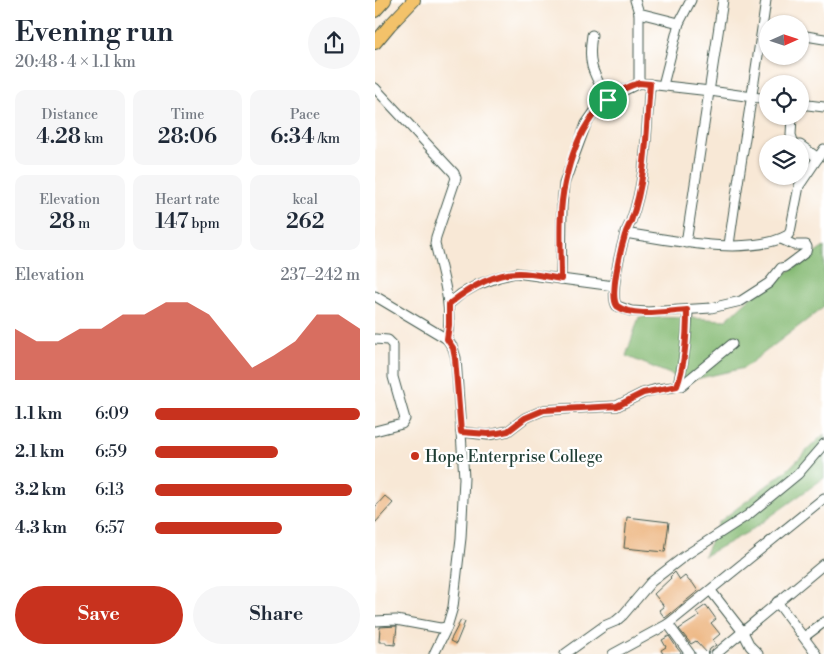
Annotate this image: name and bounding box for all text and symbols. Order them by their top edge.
text: Evening run [15,15,174,50]
north arrow [759,15,809,65]
map controls [759,15,809,185]
button: share [308,17,360,69]
text: 20:48 · 4 × 1.1 km [15,52,136,72]
button: locate [759,75,809,125]
pin [587,79,629,121]
icon: arrive [594,86,622,114]
text: Distance [42,106,98,124]
text: Time [171,106,204,124]
text: Pace [290,106,320,124]
text: 4.28 [36,124,81,150]
text: 28:06 [158,124,217,150]
text: 6:34 [270,124,315,150]
text: km [81,130,104,148]
text: /km [315,130,340,148]
button: layers [759,135,809,185]
text: Elevation [40,191,100,209]
text: Heart rate [155,191,220,209]
text: kcal [292,191,318,209]
text: 28 [49,209,75,235]
text: 147 [155,209,189,235]
text: 262 [286,209,324,235]
text: m [75,215,90,233]
text: bpm [189,215,220,233]
text: Elevation [15,265,84,285]
text: 237–242 m [280,265,360,285]
text: 1.1 km [15,404,62,424]
text: 6:09 [95,404,129,424]
text: 2.1 km [15,442,64,462]
text: 6:59 [95,442,127,462]
place label: Hope Enterprise College [425,447,603,467]
marker: Hope Enterprise College [409,450,421,462]
text: 3.2 km [15,480,66,500]
text: 6:13 [95,480,124,500]
text: 4.3 km [15,518,67,538]
text: 6:57 [95,518,125,538]
button: Save [15,586,183,644]
button: Share [193,586,360,644]

